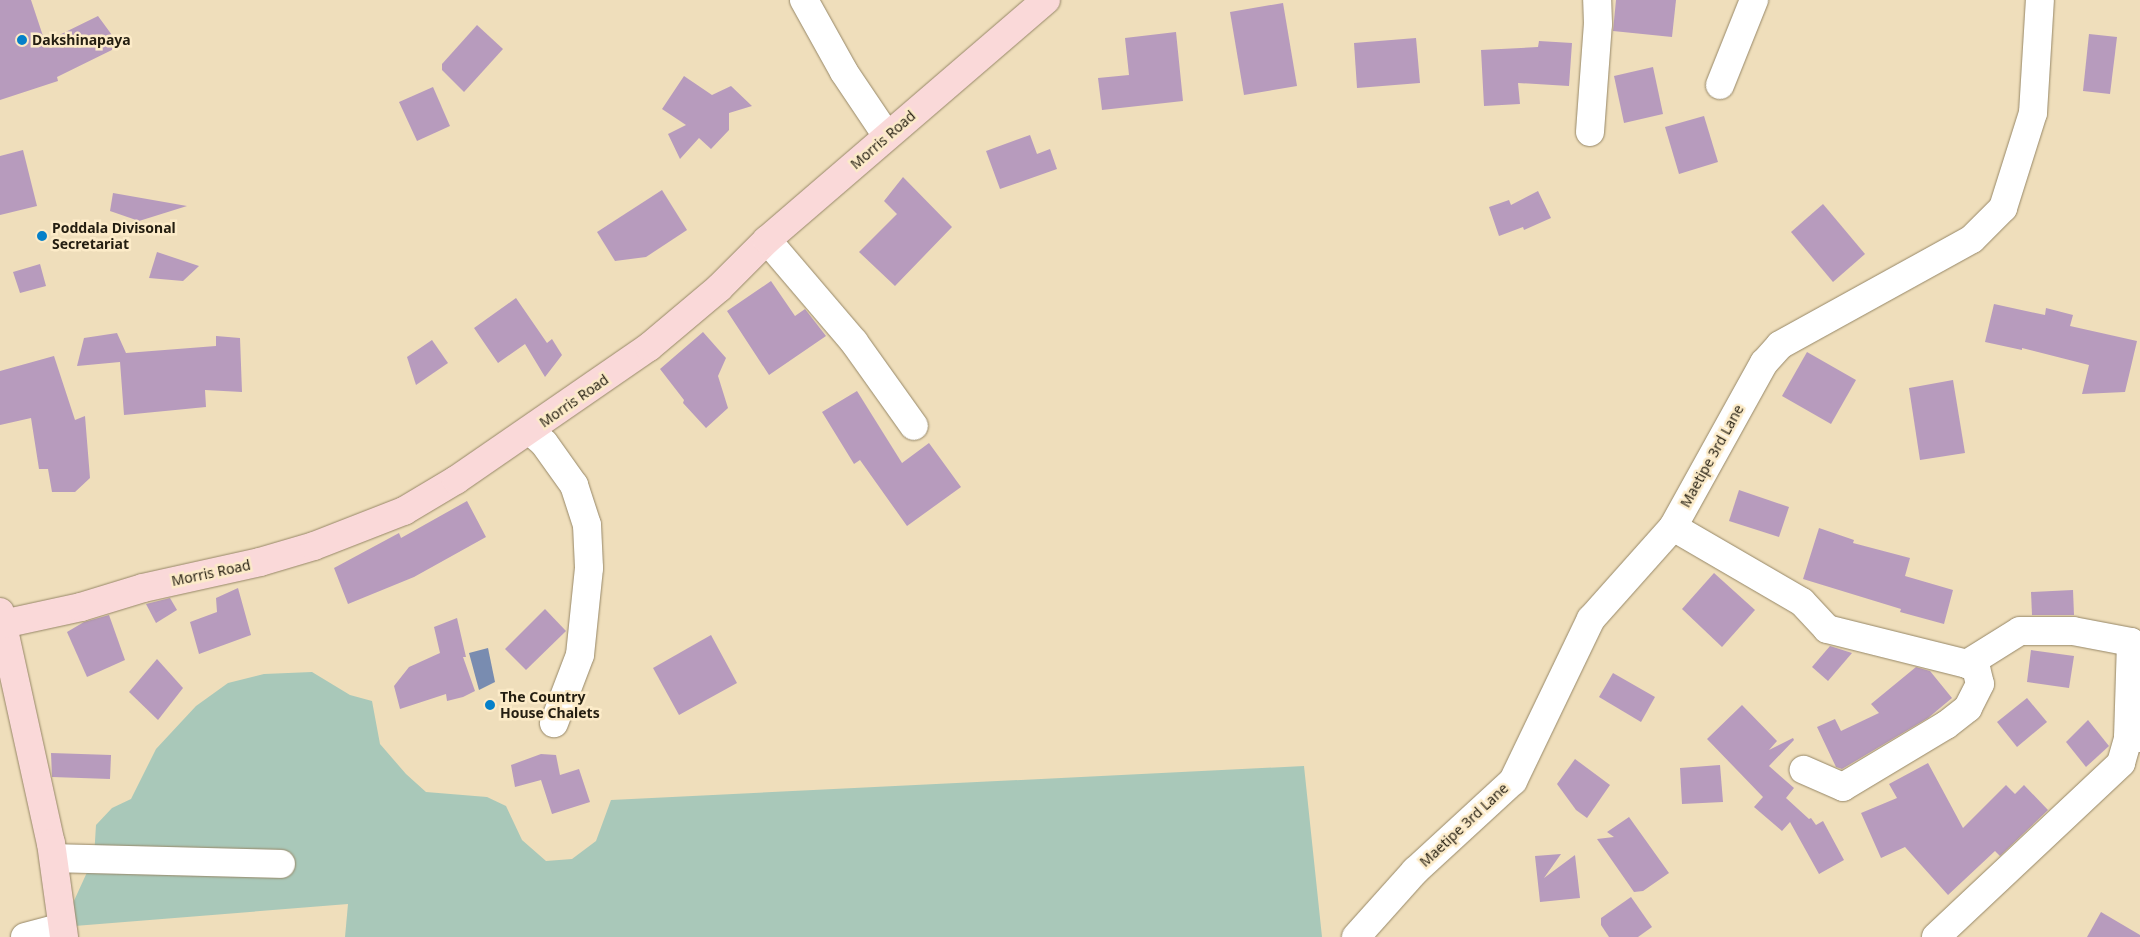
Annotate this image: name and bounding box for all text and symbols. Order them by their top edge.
place label: Dakshinapaya [32,32,131,48]
marker: Dakshinapaya [16,34,28,46]
street label: Morris Road [847,107,919,173]
place label: Poddala Divisonal Secretariat [52,220,176,252]
marker: Poddala Divisonal Secretariat [36,230,48,242]
street label: Morris Road [536,371,612,431]
street label: Maetipe 3rd Lane [1677,402,1747,510]
street label: Morris Road [170,556,252,590]
place label: The Country House Chalets [500,689,600,722]
marker: The Country House Chalets [484,699,496,711]
street label: Maetipe 3rd Lane [1416,780,1512,870]

